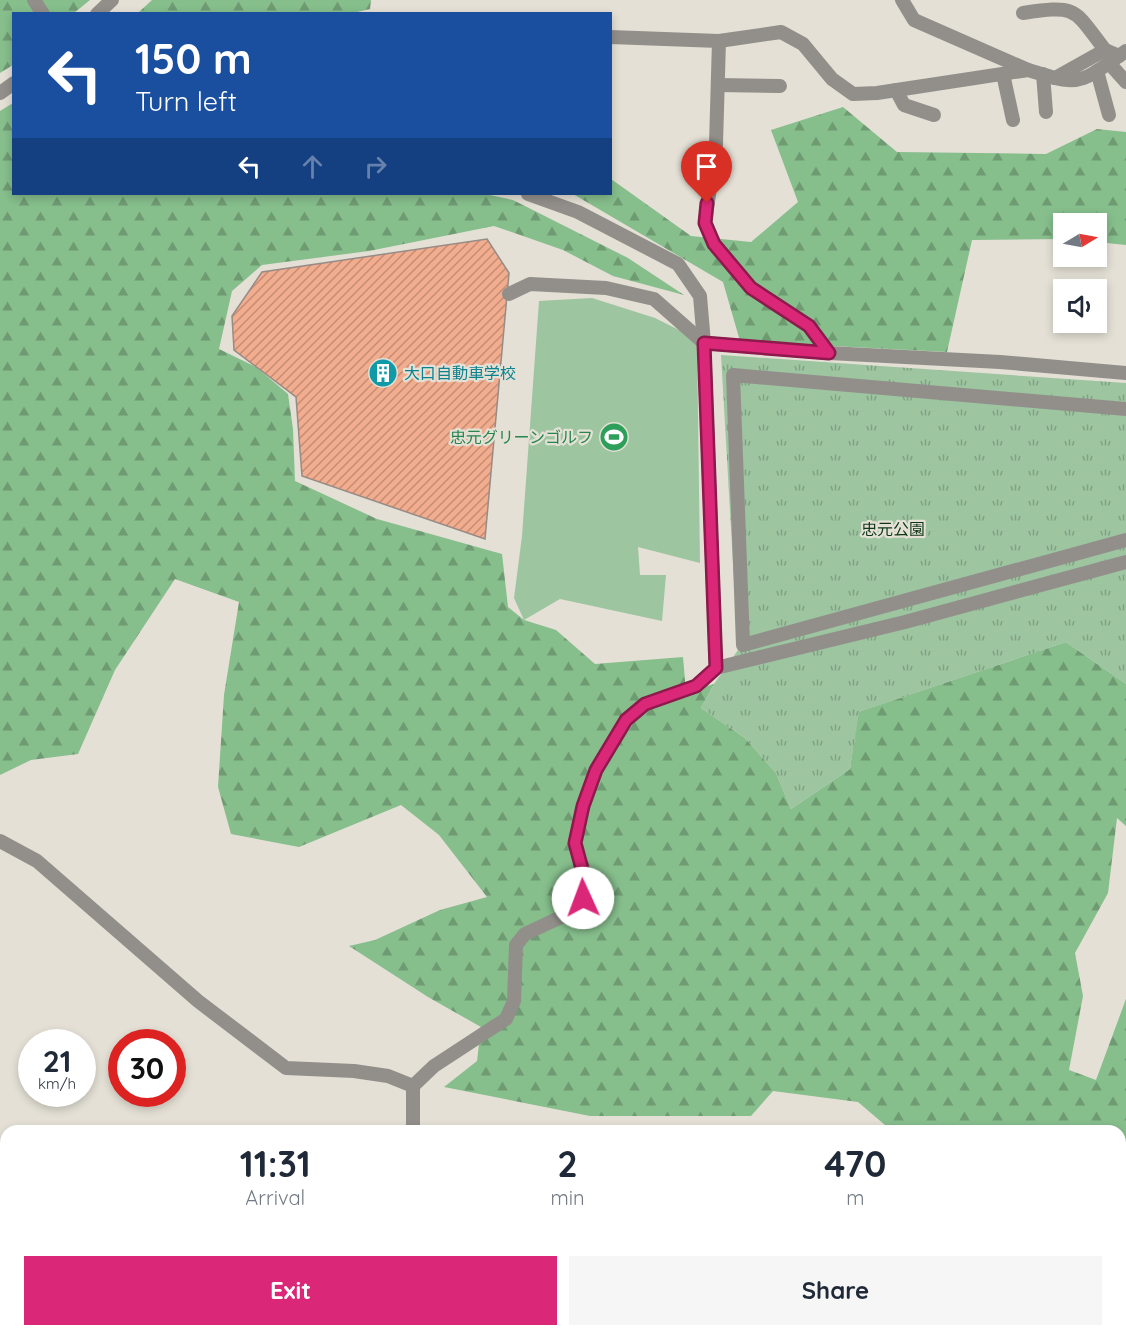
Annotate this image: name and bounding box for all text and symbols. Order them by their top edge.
text: 150 m [135,32,252,85]
icon: left [36,36,114,114]
text: Turn left [135,84,237,118]
pin [681,141,732,203]
icon: left [233,150,266,183]
icon: ahead [296,150,329,183]
icon: right [359,150,392,183]
icon: arrive [690,150,723,183]
north arrow [1053,213,1107,267]
map controls [1053,213,1107,333]
button: sound [1053,279,1107,333]
building icon: 大口自動車学校 [367,357,399,389]
place label: 大口自動車学校 [404,363,516,383]
sports icon: 忠元グリーンゴルフ [598,421,630,453]
place label: 忠元グリーンゴルフ [450,427,593,447]
park label: 忠元公園 [861,519,925,539]
position arrow [551,866,615,930]
speed limit sign: 30 [108,1029,186,1107]
text: 21 [43,1042,71,1080]
text: km/h [38,1074,76,1093]
text: 11:31 [240,1141,311,1186]
text: 2 [557,1141,578,1186]
text: 470 [824,1141,886,1186]
text: Arrival [245,1185,305,1210]
text: min [551,1185,585,1210]
text: m [846,1185,864,1210]
button: Exit [24,1256,557,1325]
button: Share [569,1256,1102,1325]

